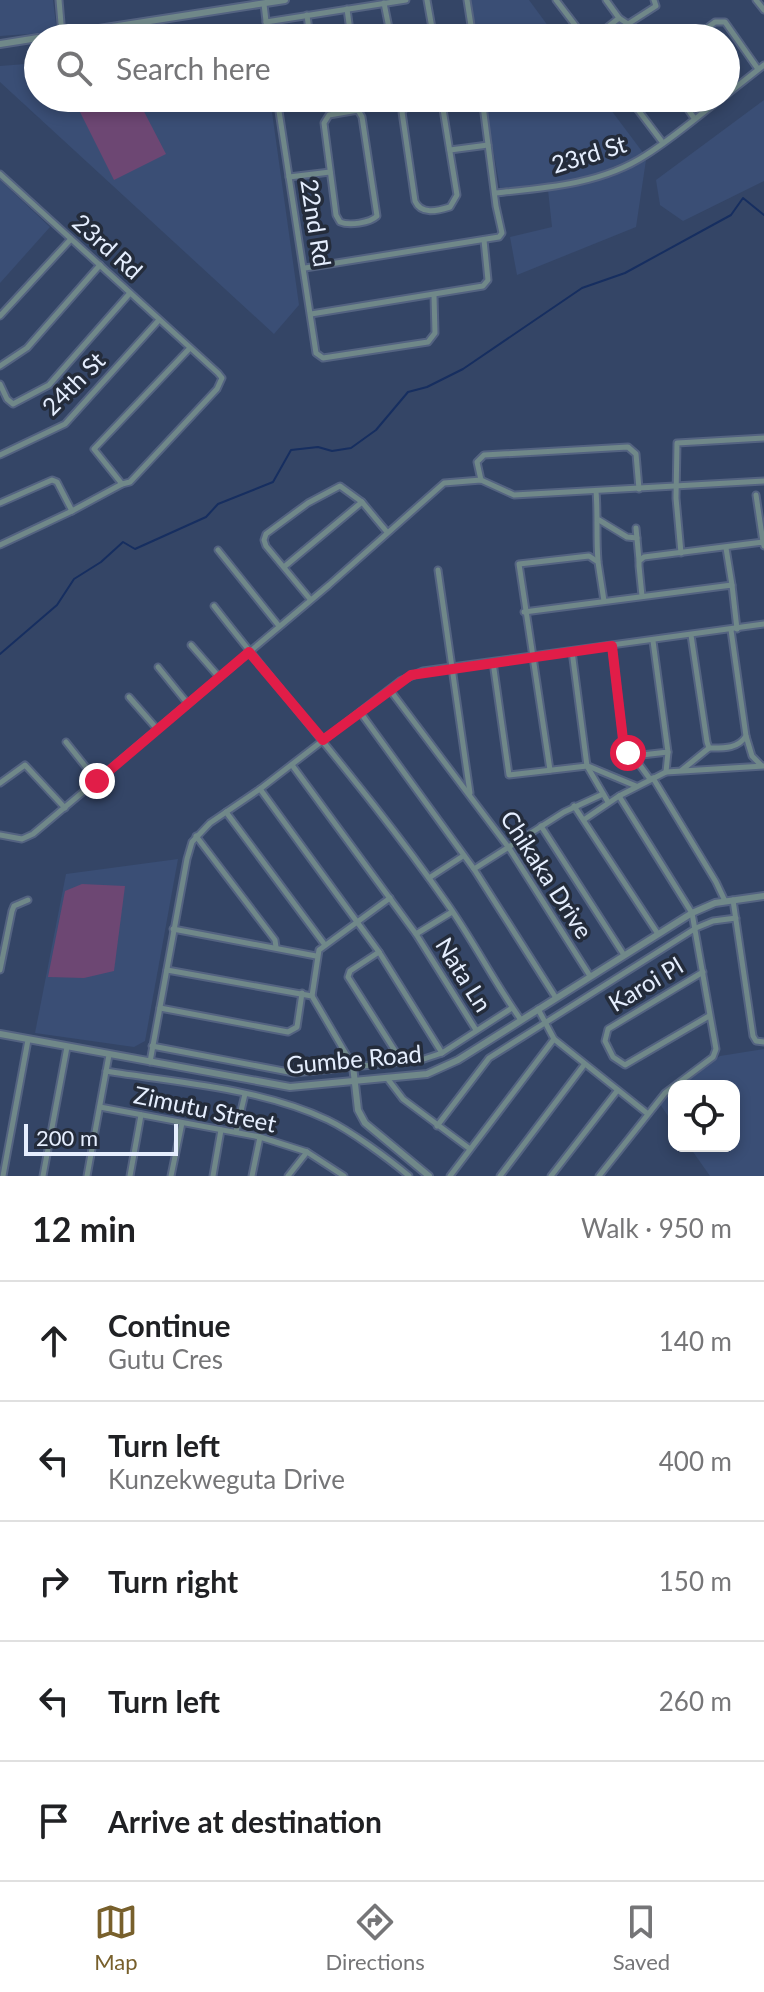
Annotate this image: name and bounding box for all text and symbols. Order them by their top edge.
search box [24,24,740,112]
icon: search [52,46,96,90]
text: Search here [116,50,271,86]
street label: 23rd St [548,128,630,179]
street label: 22nd Rd [295,177,338,269]
street label: 23rd Rd [67,207,149,285]
street label: 24th St [35,345,111,420]
route start [610,735,646,771]
route end [79,763,115,799]
street label: Chikaka Drive [495,805,599,944]
street label: Nata Ln [430,932,498,1017]
street label: Karoi Pl [603,950,688,1017]
street label: Gumbe Road [285,1038,423,1079]
street label: Zimutu Street [132,1079,279,1138]
map controls [668,1080,740,1152]
button: locate [668,1080,740,1152]
scale bar [24,1120,178,1156]
text: 200 m [36,1124,98,1151]
text: 12 min [32,1208,136,1249]
text: Walk · 950 m [581,1212,732,1244]
text: Continue [108,1307,231,1343]
icon: ahead [32,1319,76,1363]
text: 140 m [659,1325,732,1357]
text: Gutu Cres [108,1343,223,1375]
text: Turn left [108,1427,220,1463]
icon: left [32,1439,76,1483]
text: 400 m [659,1445,732,1477]
text: Kunzekweguta Drive [108,1463,345,1495]
icon: right [32,1559,76,1603]
text: Turn right [108,1563,238,1599]
text: 150 m [659,1565,732,1597]
icon: left [32,1679,76,1723]
text: Turn left [108,1683,220,1719]
text: 260 m [659,1685,732,1717]
icon: arrive [32,1799,76,1843]
text: Arrive at destination [108,1803,382,1839]
tab: Map [94,1900,138,1975]
tab: Directions [326,1900,425,1975]
tab: Saved [613,1900,670,1975]

